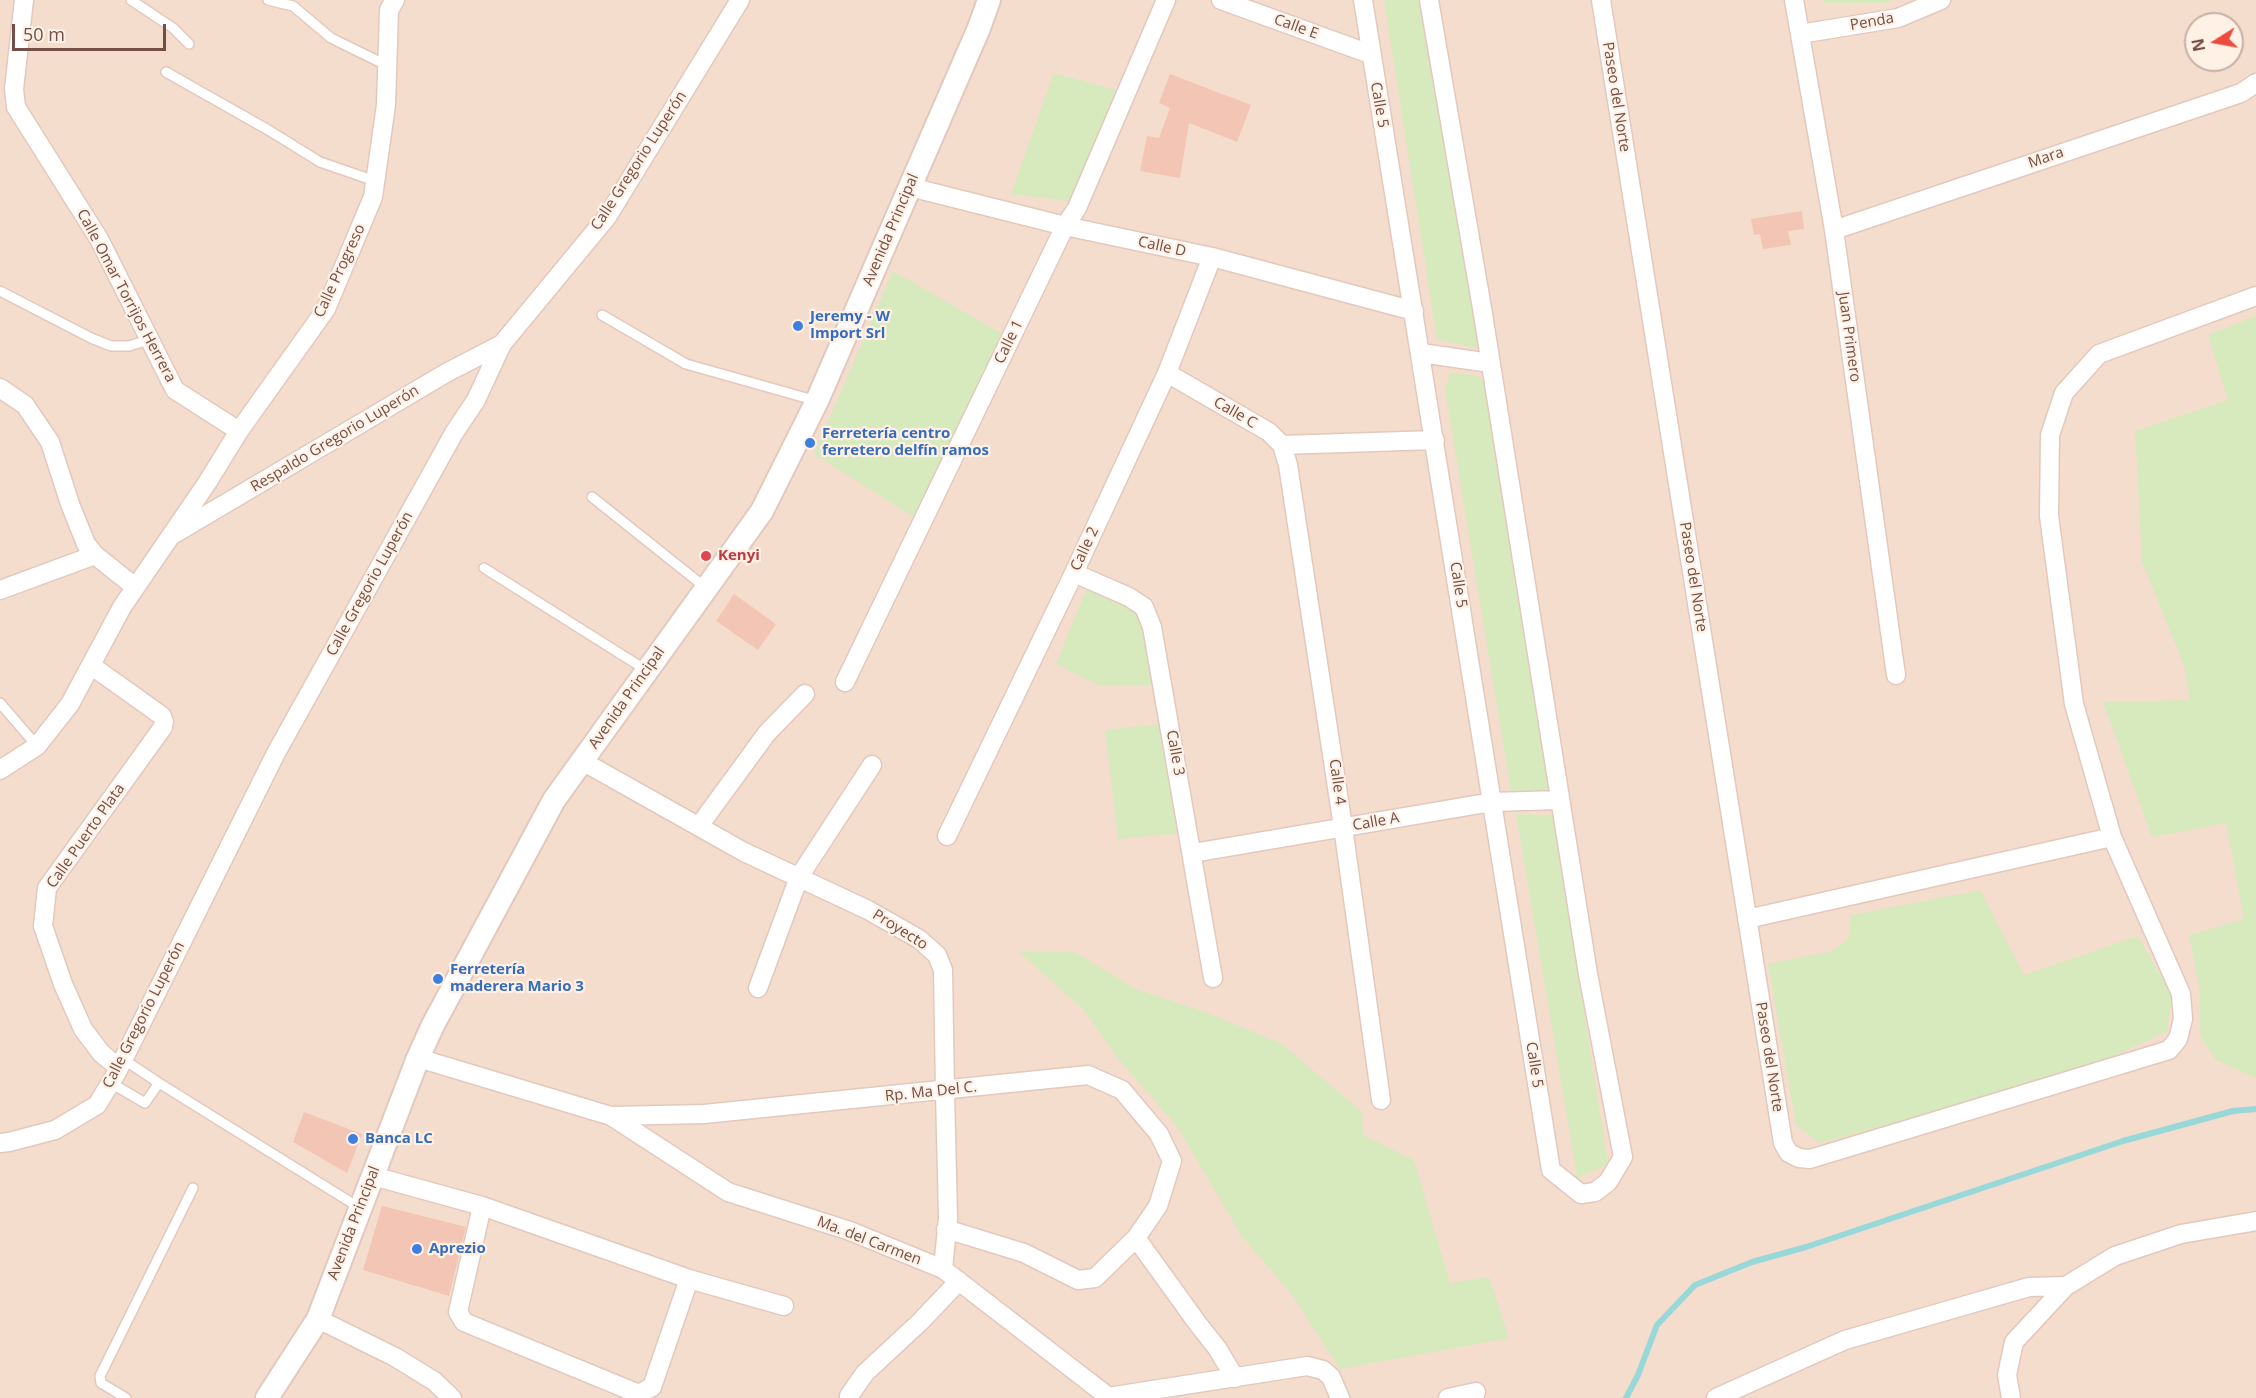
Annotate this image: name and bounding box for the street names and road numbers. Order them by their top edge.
street label: Penda [1849,9,1895,35]
street label: Calle E [1271,11,1321,43]
street label: Paseo del Norte [1598,41,1634,153]
street label: Calle 5 [1366,81,1392,129]
street label: Calle Gregorio Luperón [587,88,691,234]
street label: Mara [2026,144,2066,172]
street label: Avenida Principal [859,171,923,289]
street label: Calle Omar Torrijos Herrera [73,206,179,386]
street label: Calle Progreso [311,222,369,320]
street label: Calle D [1136,233,1188,261]
street label: Juan Primero [1834,291,1864,383]
street label: Calle 1 [991,317,1027,367]
street label: Respaldo Gregorio Luperón [248,382,422,496]
street label: Calle C [1210,393,1260,433]
street label: Calle Gregorio Luperón [323,509,417,659]
street label: Paseo del Norte [1675,521,1711,633]
street label: Calle 2 [1067,524,1103,574]
street label: Calle 5 [1445,561,1471,609]
street label: Avenida Principal [585,644,669,752]
street label: Calle 3 [1162,729,1188,777]
street label: Calle 4 [1325,758,1349,806]
street label: Calle Puerto Plata [43,780,129,892]
street label: Calle A [1351,809,1401,835]
street label: Proyecto [869,906,931,954]
street label: Calle Gregorio Luperón [99,939,189,1091]
street label: Paseo del Norte [1751,1001,1787,1113]
street label: Calle 5 [1521,1041,1547,1089]
street label: Rp. Ma Del C. [884,1078,978,1106]
street label: Avenida Principal [324,1164,384,1282]
street label: Ma. del Carmen [814,1213,924,1269]

